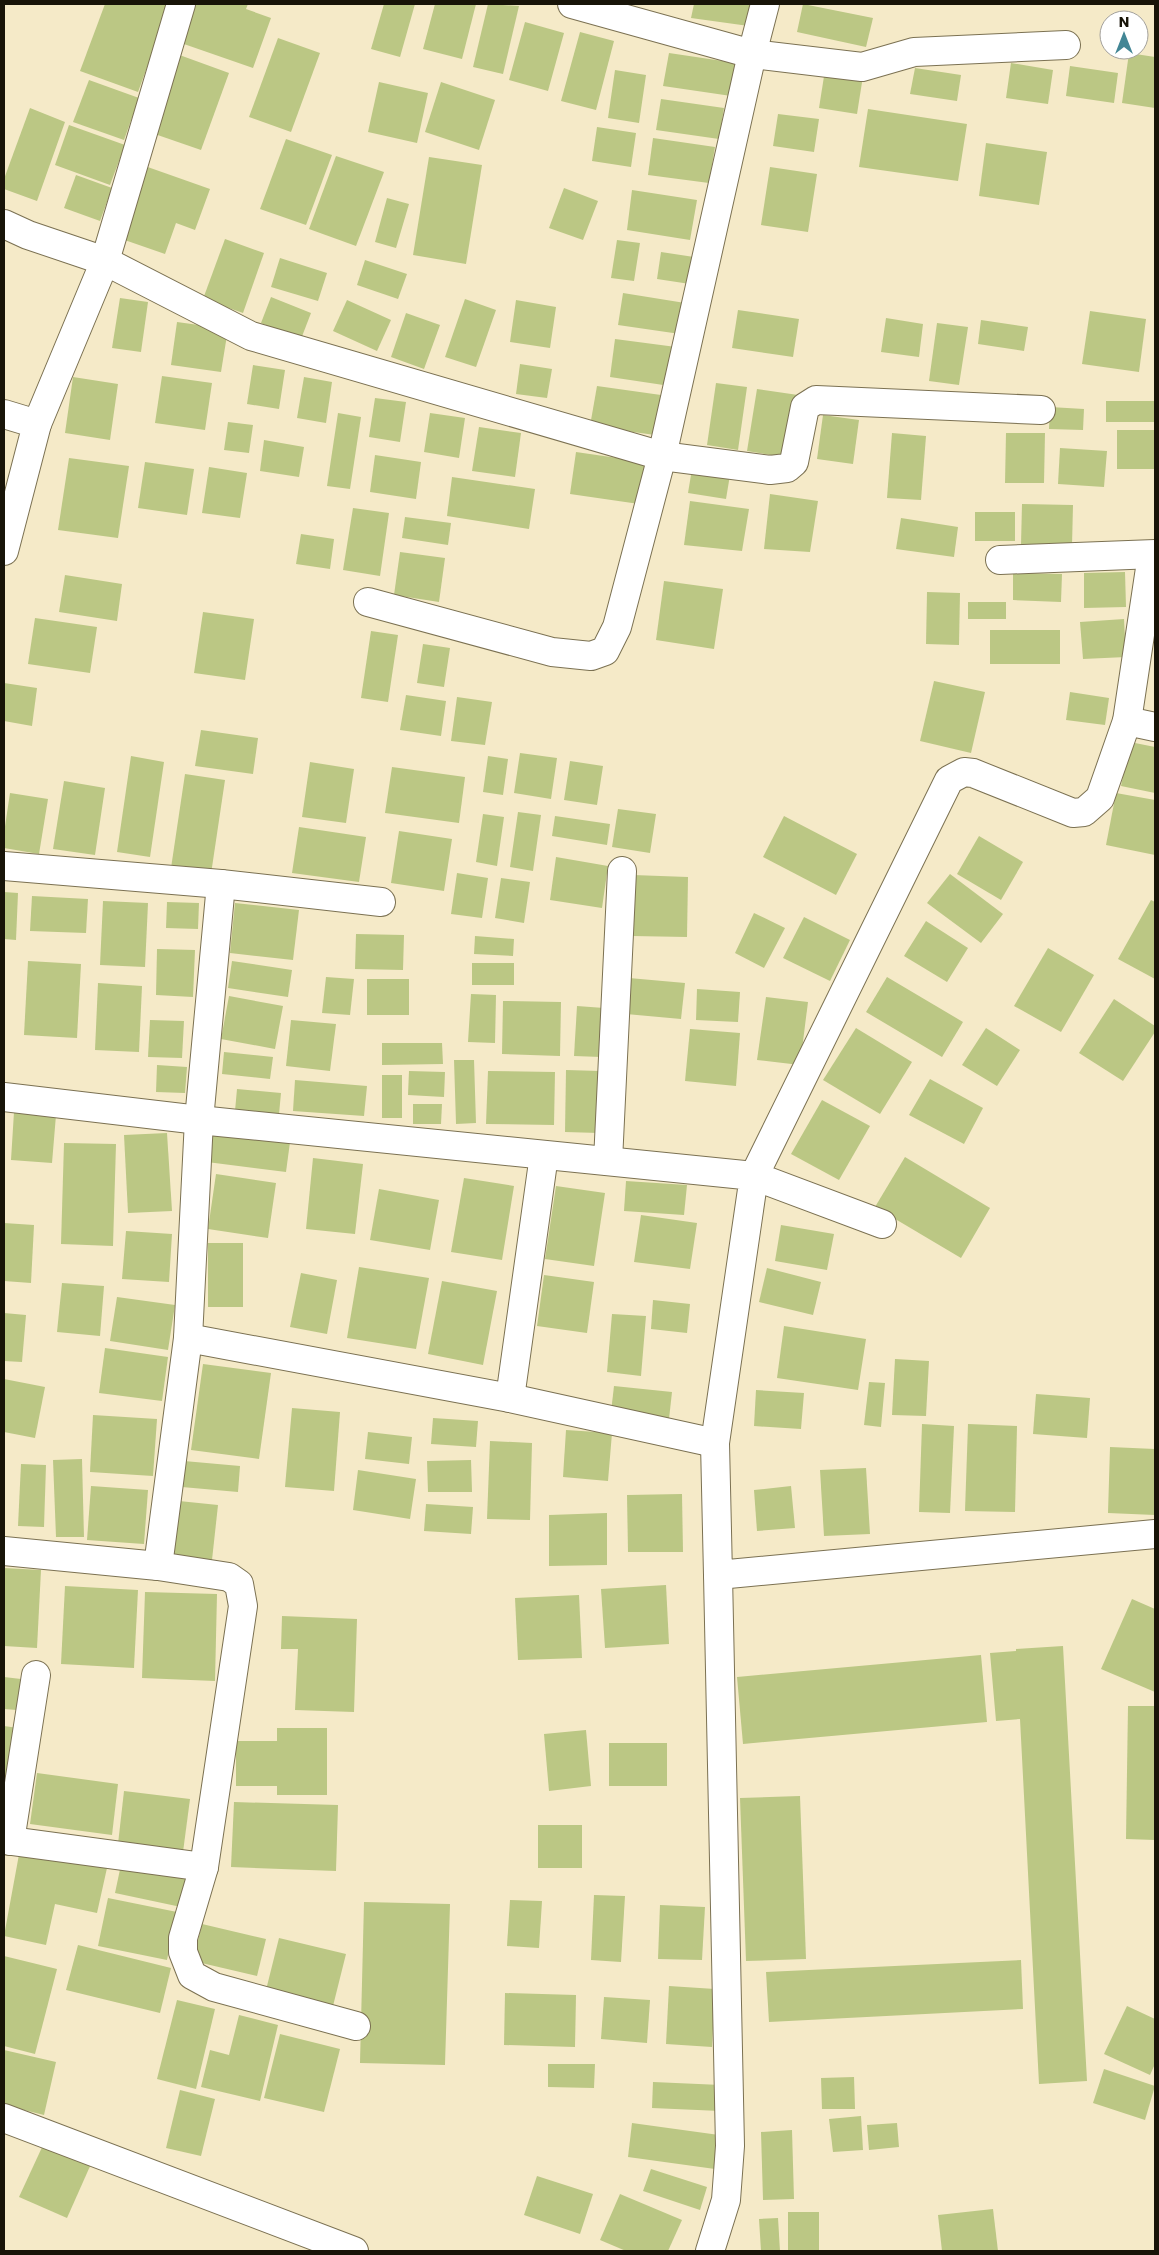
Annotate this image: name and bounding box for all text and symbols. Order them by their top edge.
north arrow [1099,10,1149,60]
text: N [1119,12,1129,32]

